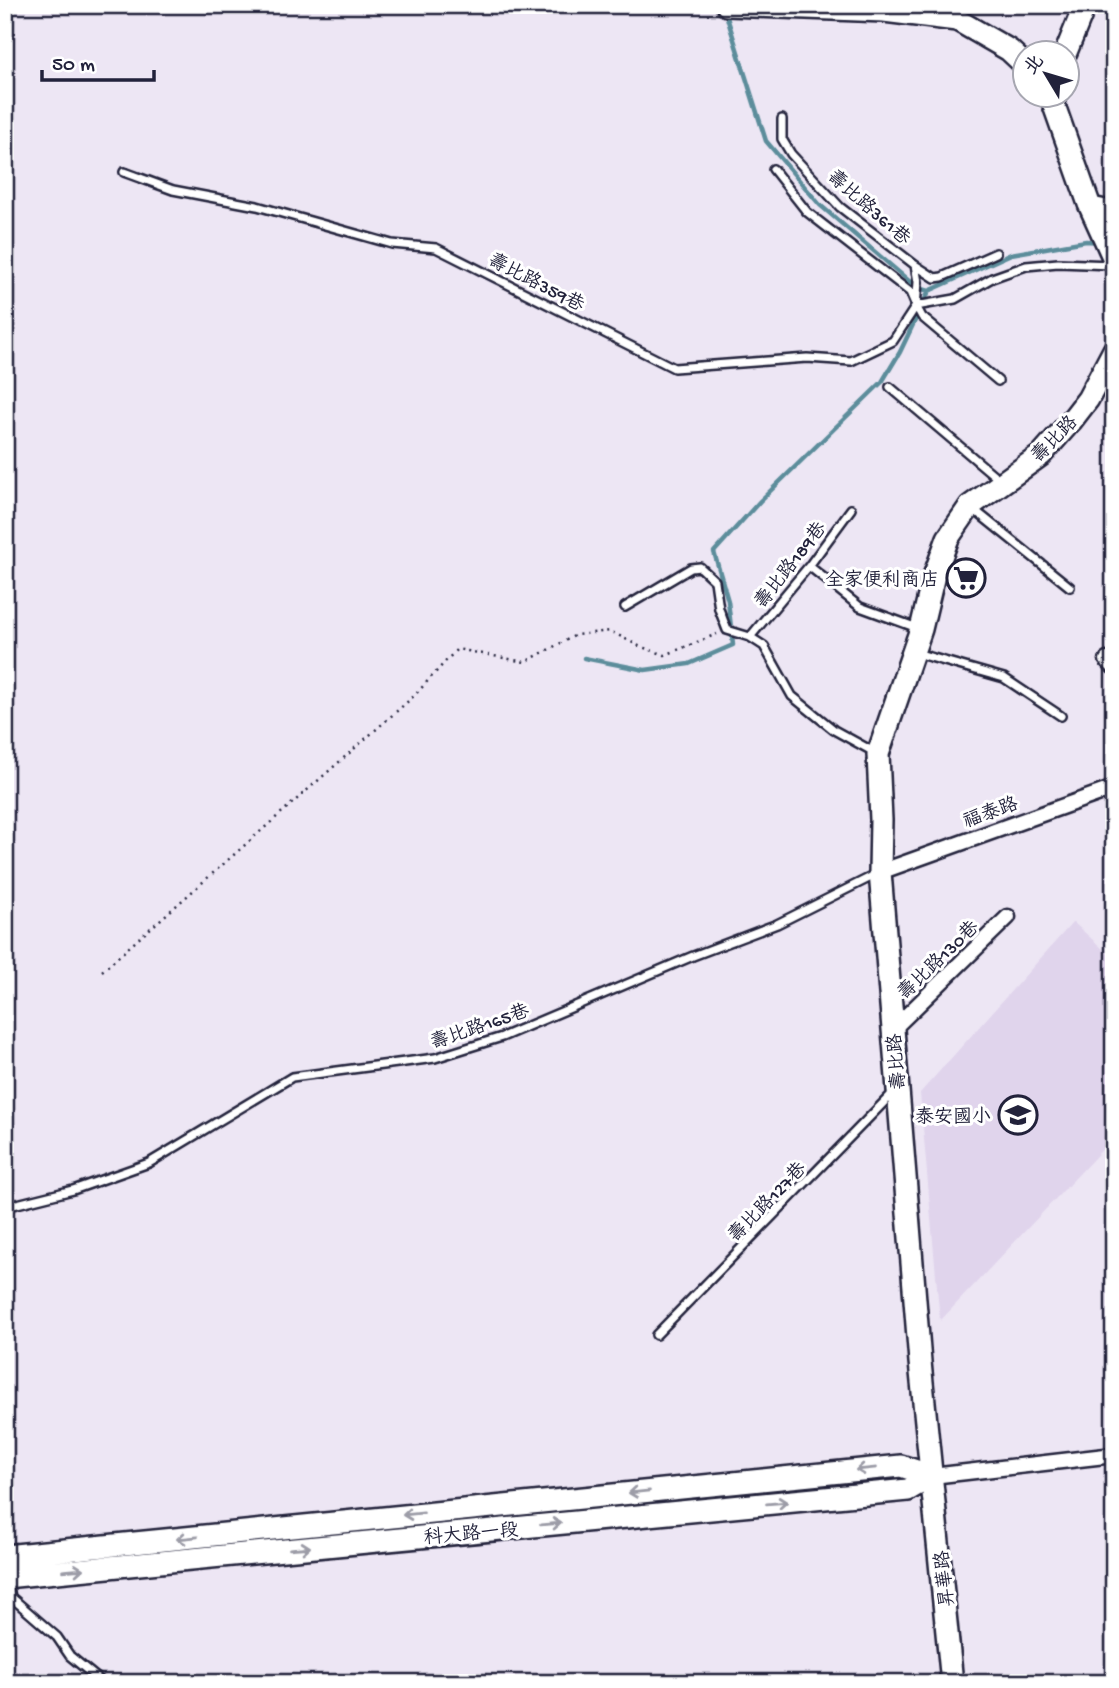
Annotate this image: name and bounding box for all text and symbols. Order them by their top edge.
scale bar [42,38,154,82]
north arrow [1010,38,1080,108]
text: 北 [1020,51,1050,80]
text: 50 m [52,54,95,79]
street label: 壽比路361巷 [821,165,915,251]
street label: 壽比路359巷 [483,249,588,318]
street label: 壽比路 [1027,411,1084,469]
street label: 壽比路189巷 [750,518,833,614]
supermarket icon: 全家便利商店 [945,557,987,599]
place label: 全家便利商店 [825,569,939,593]
street label: 福泰路 [960,793,1022,835]
street label: 壽比路130巷 [893,916,985,1006]
street label: 壽比路165巷 [427,1000,533,1056]
street label: 壽比路 [884,1032,912,1091]
school or university icon: 泰安國小 [997,1094,1039,1136]
place label: 泰安國小 [915,1106,991,1130]
street label: 壽比路127巷 [724,1158,813,1248]
one-way arrow [855,1463,878,1476]
one-way arrow [629,1486,651,1499]
one-way arrow [765,1496,788,1509]
one-way arrow [402,1508,425,1521]
one-way arrow [539,1518,561,1531]
street label: 科大路一段 [423,1519,520,1551]
one-way arrow [176,1531,198,1544]
one-way arrow [288,1542,310,1555]
street label: 昇華路 [931,1549,961,1608]
one-way arrow [61,1563,84,1576]

